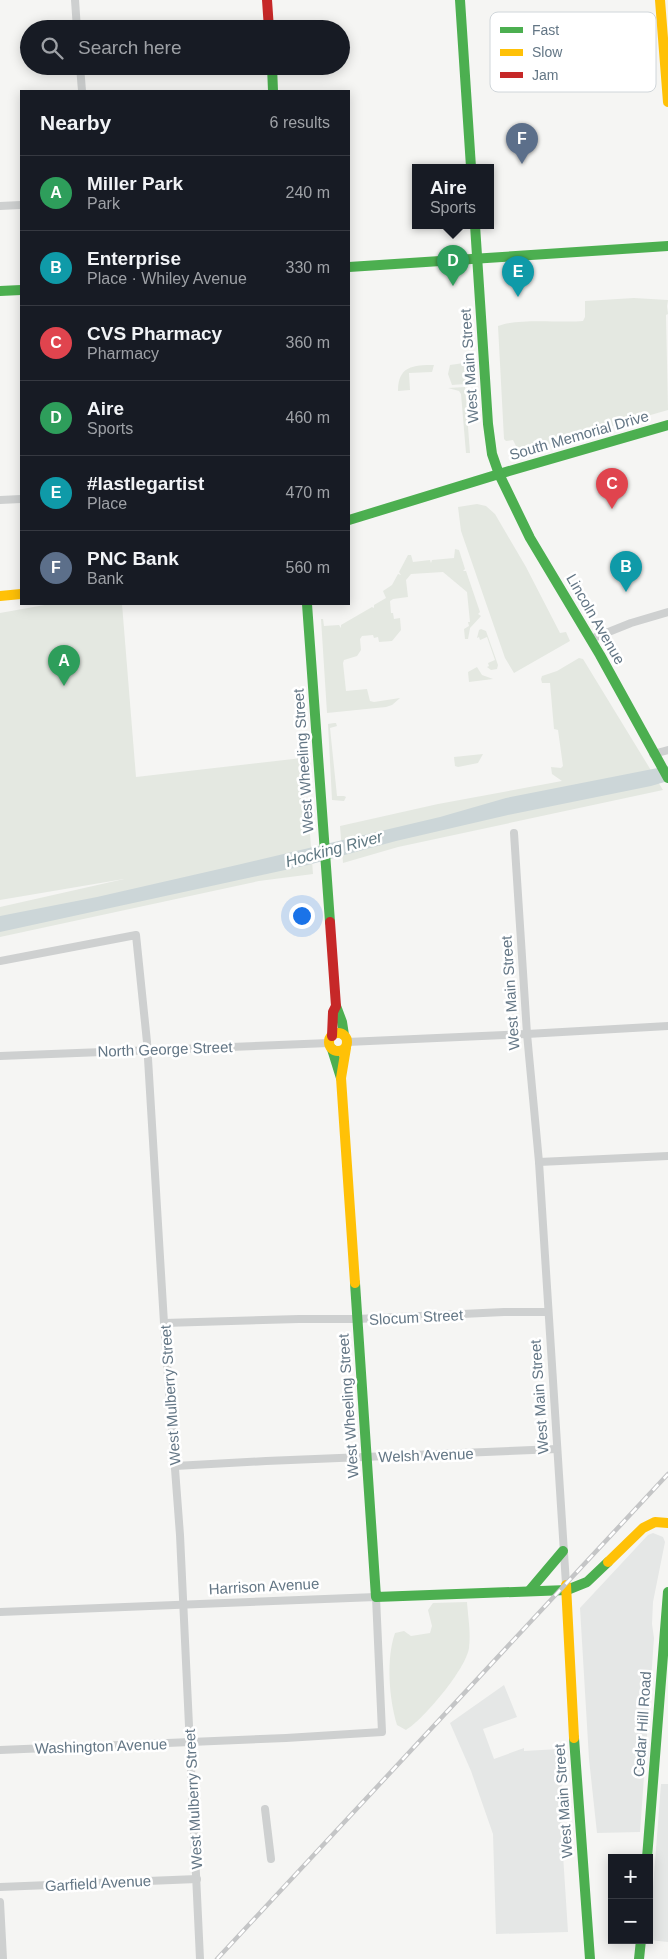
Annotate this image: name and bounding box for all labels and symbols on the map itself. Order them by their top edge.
legend [490,12,656,92]
text: Fast [532,22,559,38]
text: Slow [532,44,563,60]
text: Jam [532,67,558,83]
pin: F [506,123,538,164]
pin: D [437,245,469,286]
pin: E [502,256,534,297]
street label: West Main Street [456,307,481,424]
street label: South Memorial Drive [507,407,651,463]
pin: C [596,468,628,509]
pin: B [610,551,642,592]
street label: Lincoln Avenue [563,571,629,667]
pin: A [48,645,80,686]
street label: West Wheeling Street [289,687,317,834]
water label: Hocking River [284,828,385,870]
your location [289,903,315,929]
street label: West Main Street [497,934,522,1051]
street label: North George Street [97,1038,234,1060]
street label: Slocum Street [369,1306,464,1328]
street label: West Mulberry Street [157,1323,183,1466]
street label: West Wheeling Street [334,1332,362,1479]
street label: West Main Street [526,1338,551,1455]
street label: Welsh Avenue [378,1445,474,1465]
street label: Harrison Avenue [208,1575,320,1597]
street label: Cedar Hill Road [630,1671,654,1777]
street label: West Mulberry Street [181,1728,205,1870]
street label: Washington Avenue [34,1735,168,1757]
street label: West Main Street [550,1742,575,1859]
street label: Garfield Avenue [44,1872,152,1894]

